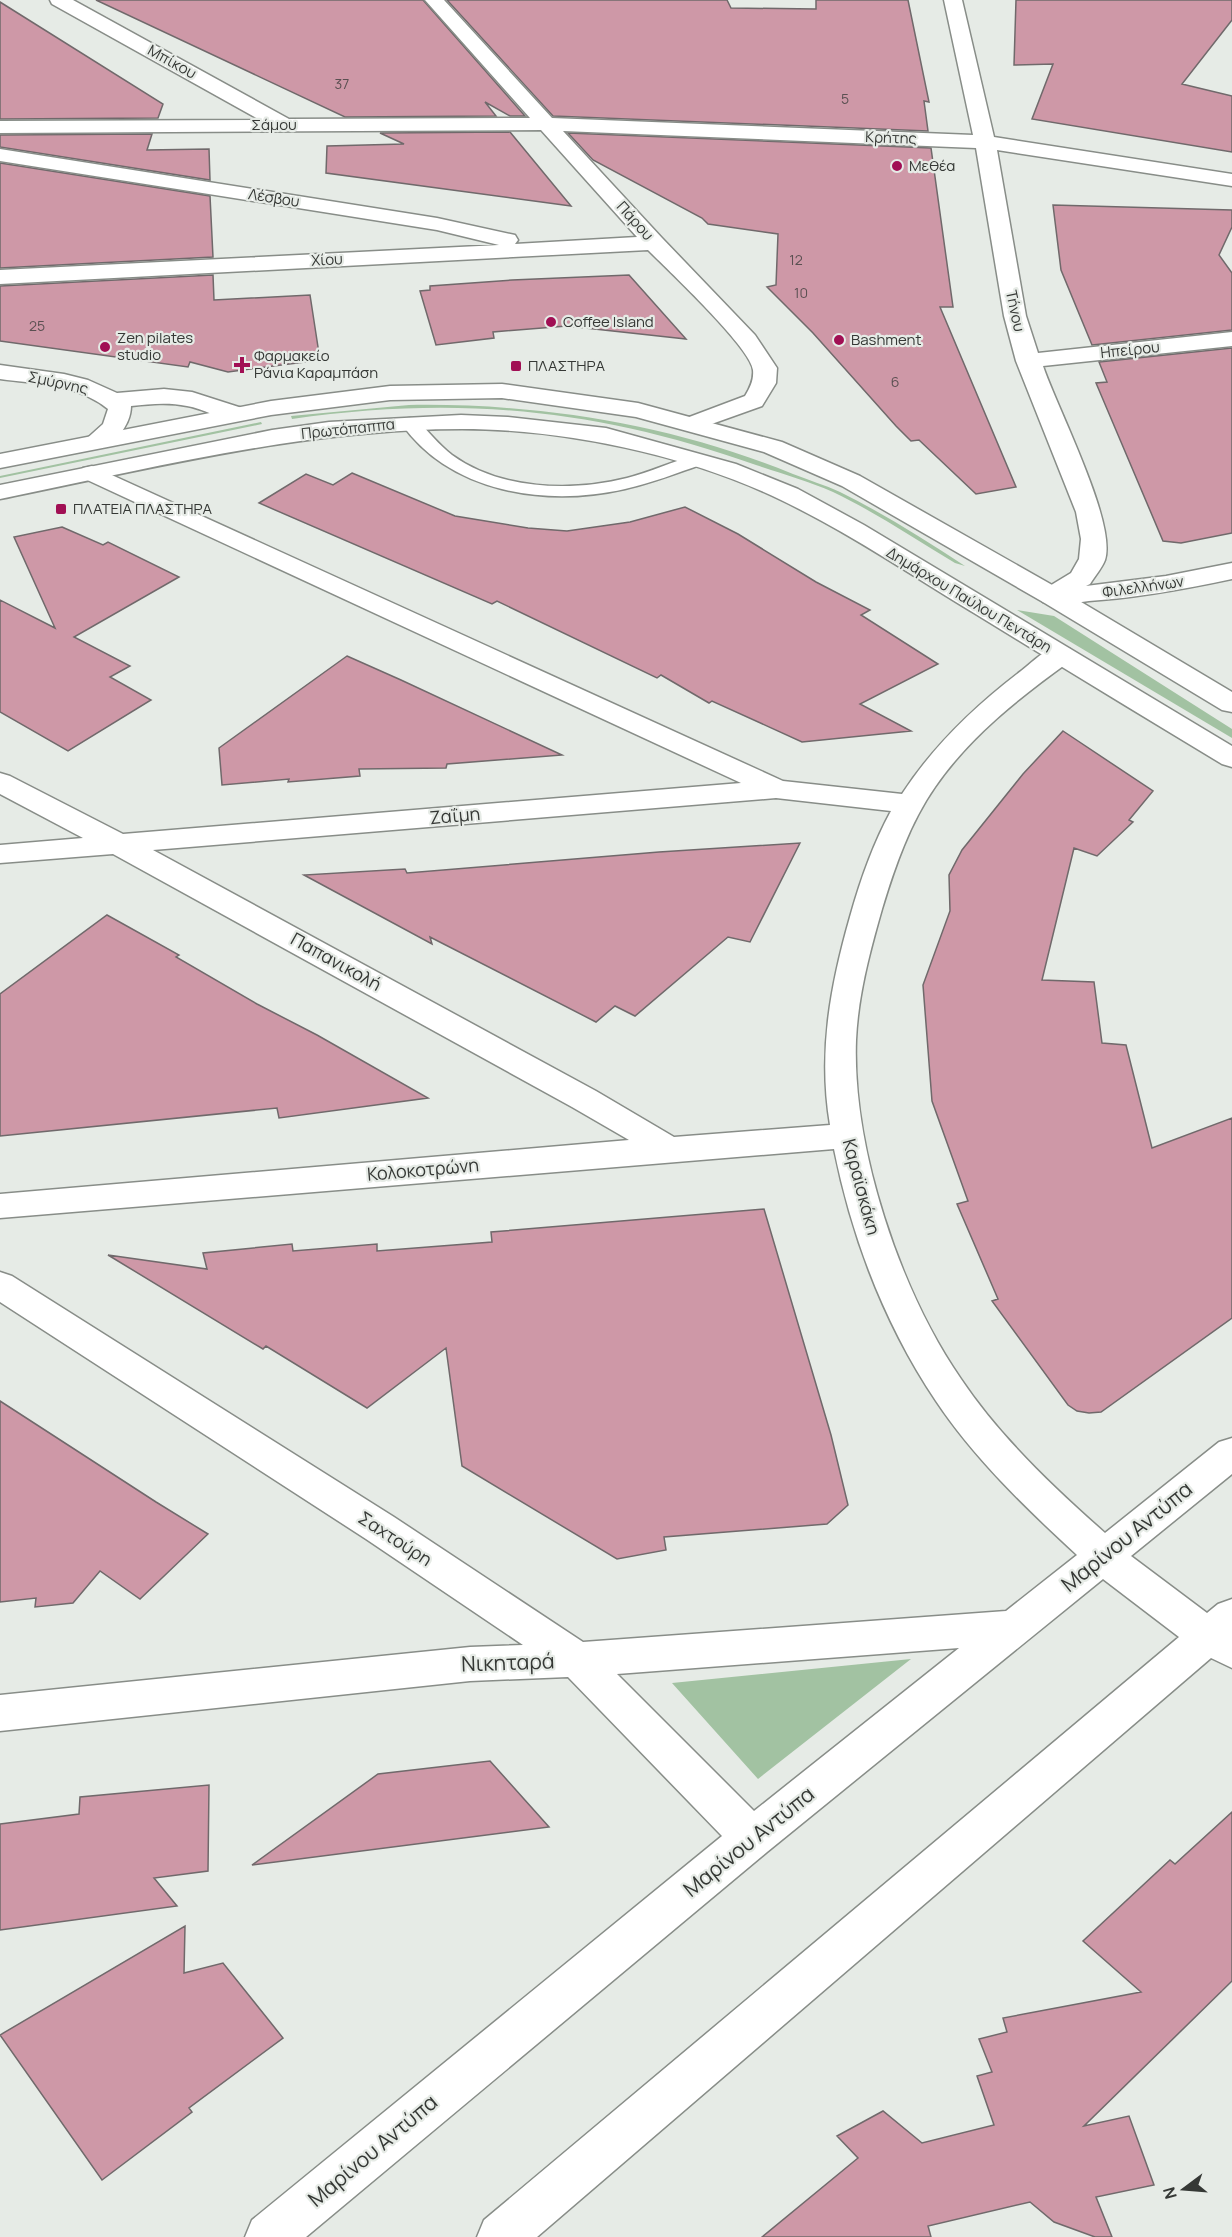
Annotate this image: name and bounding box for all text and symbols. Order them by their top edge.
street label: Μπίκου [144,40,200,84]
house number: 37 [335,74,349,93]
house number: 5 [841,89,849,108]
street label: Σάμου [251,114,297,135]
street label: Κρήτης [865,126,917,149]
place label: Μεθέα [909,155,956,176]
marker: Μεθέα [890,159,904,173]
street label: Λέσβου [247,183,301,212]
street label: Πάρου [612,197,659,245]
street label: Χίου [311,248,343,271]
house number: 12 [789,250,803,269]
house number: 10 [794,283,808,302]
street label: Τήνου [1001,288,1030,334]
place label: Coffee Island [563,311,654,332]
marker: Coffee Island [544,315,558,329]
house number: 25 [29,316,45,335]
place label: Zen pilates studio [117,327,193,365]
place label: Bashment [851,329,921,350]
marker: Bashment [832,333,846,347]
street label: Ηπείρου [1099,336,1161,363]
marker: Zen pilates studio [98,340,112,354]
place label: Φαρμακείο Ράνια Καραμπάση [254,345,378,383]
place label: ΠΛΑΣΤΗΡΑ [528,355,606,376]
marker: Φαρμακείο Ράνια Καραμπάση [235,358,249,372]
marker: ΠΛΑΣΤΗΡΑ [509,359,523,373]
street label: Σμύρνης [26,366,90,399]
house number: 6 [891,372,899,391]
street label: Πρωτόπαππα [300,413,396,444]
place label: ΠΛΑΤΕΙΑ ΠΛΑΣΤΗΡΑ [73,498,213,519]
marker: ΠΛΑΤΕΙΑ ΠΛΑΣΤΗΡΑ [54,502,68,516]
street label: Δημάρχου Παύλου Πεντάρη [883,542,1056,657]
street label: Φιλελλήνων [1101,570,1185,603]
street label: Ζαΐμη [429,801,481,829]
street label: Παπανικολή [287,926,386,996]
street label: Καραϊσκάκη [838,1136,886,1237]
street label: Κολοκοτρώνη [366,1152,480,1186]
street label: Μαρίνου Αντύπα [1055,1475,1198,1598]
street label: Σαχτούρη [354,1505,437,1571]
street label: Νικηταρά [461,1646,555,1678]
street label: Μαρίνου Αντύπα [677,1780,820,1903]
street label: Μαρίνου Αντύπα [302,2088,443,2213]
north arrow [1154,2159,1214,2219]
text: N [1157,2185,1182,2202]

